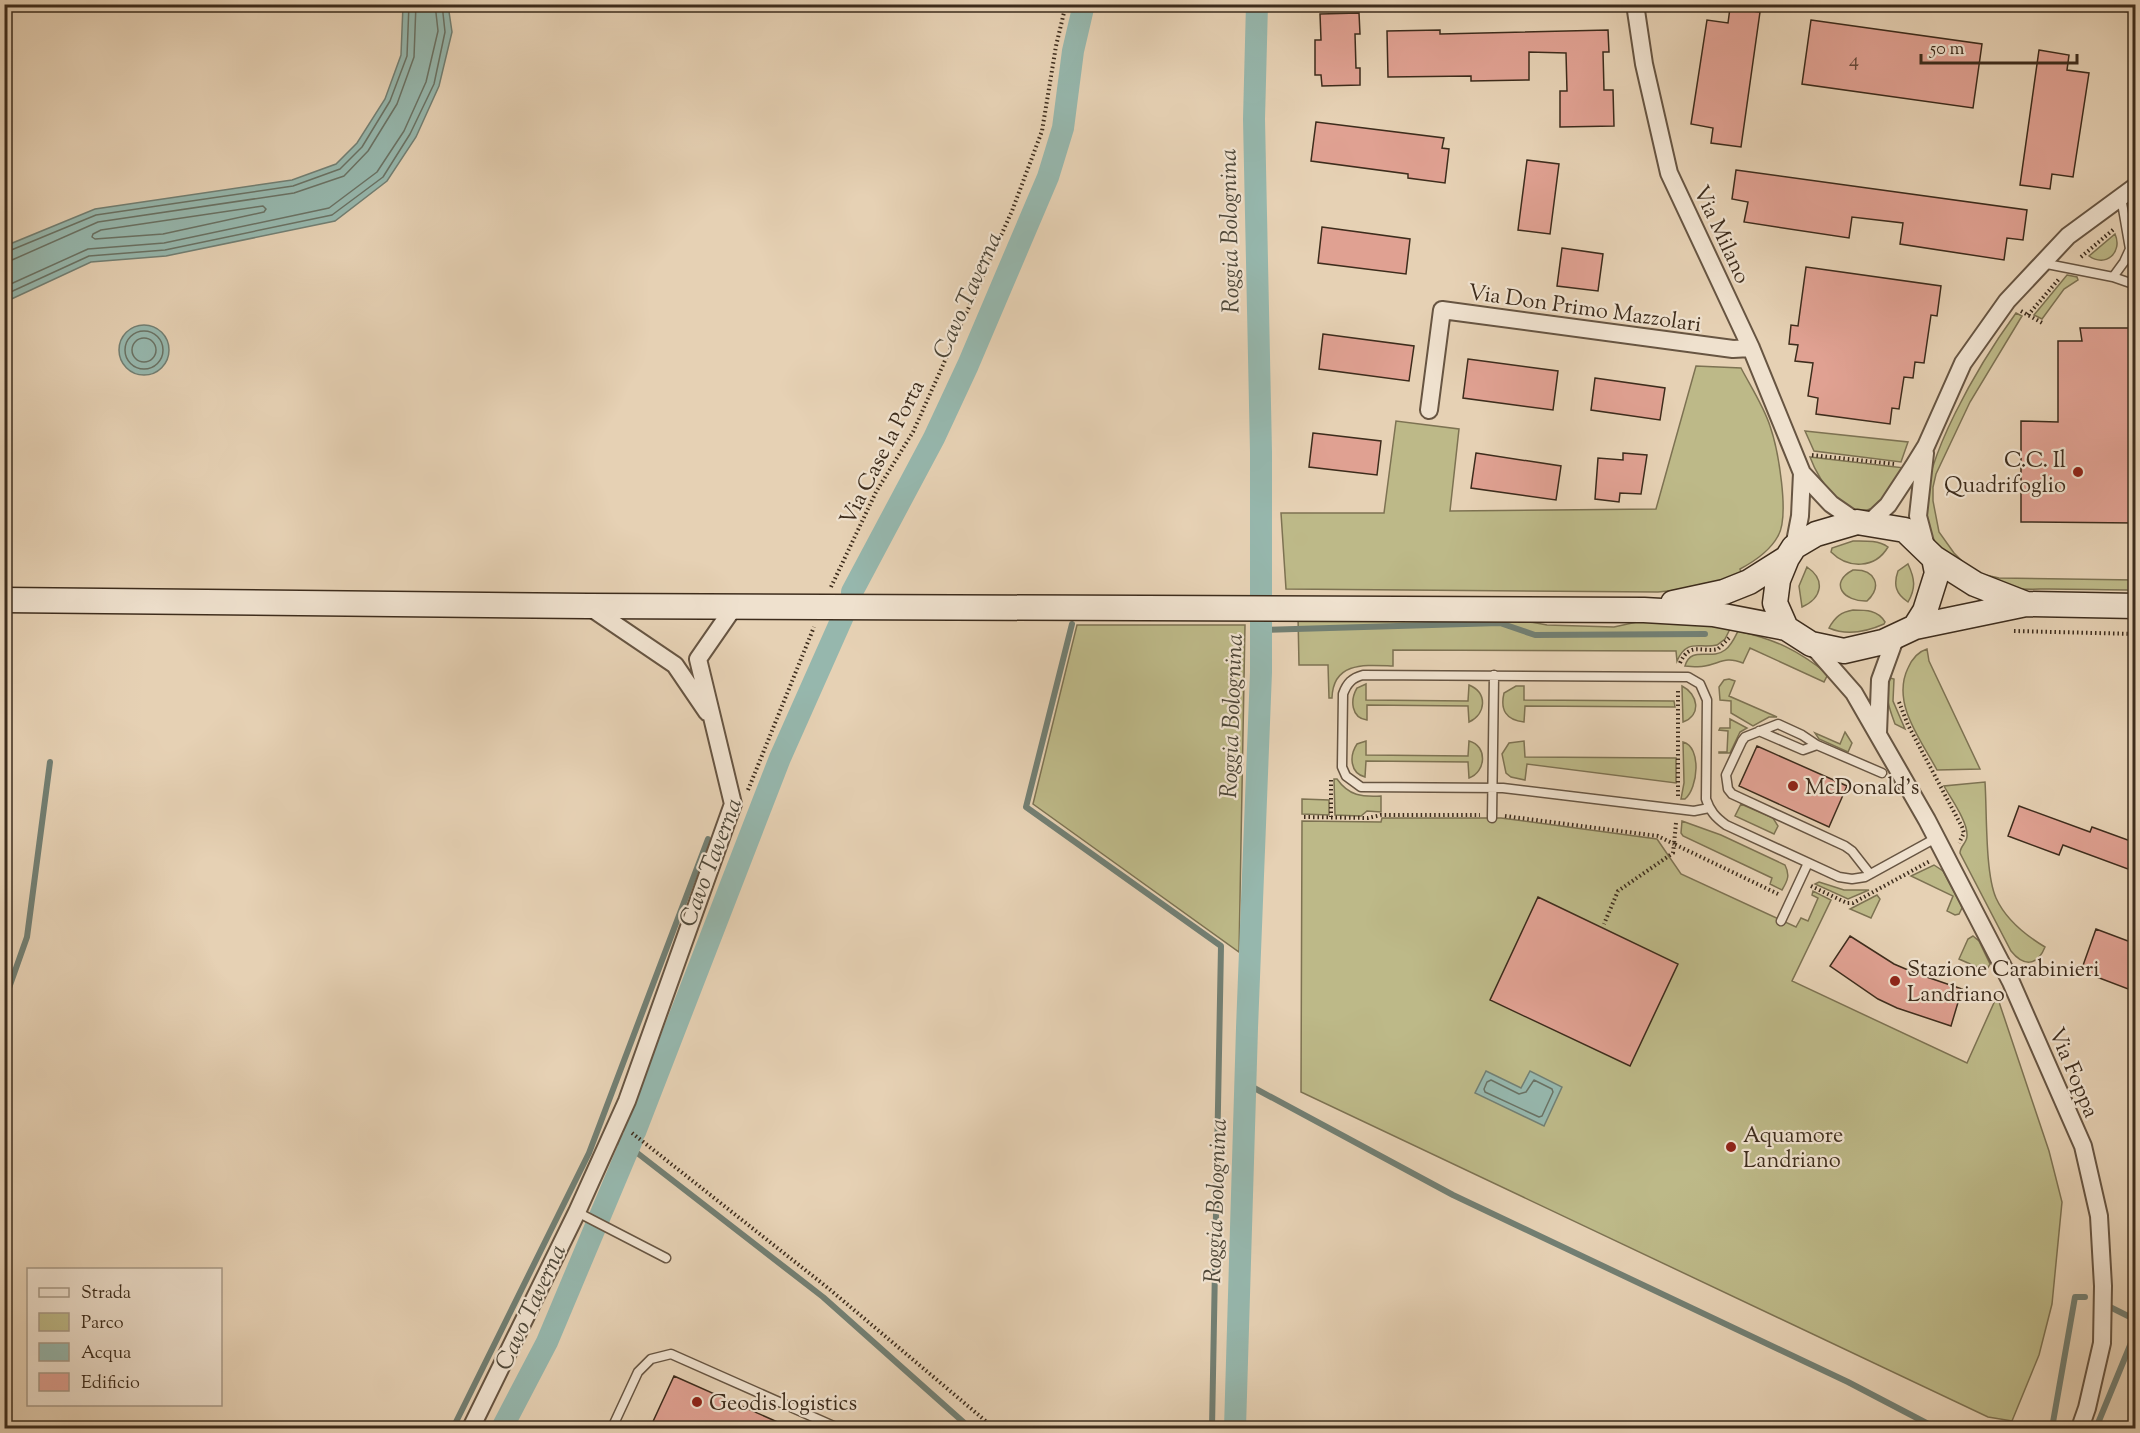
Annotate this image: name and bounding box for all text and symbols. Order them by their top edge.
scale bar [1921,27,2077,65]
text: 50 m [1929,37,1965,63]
house number: 4 [1849,47,1859,76]
water label: Roggia Bolognina [1213,148,1249,314]
street label: Via Milano [1684,181,1757,290]
water label: Cavo Taverna [926,227,1012,365]
street label: Via Don Primo Mazzolari [1466,278,1703,342]
street label: Via Case la Porta [833,375,934,531]
place label: C.C. Il Quadrifoglio [1944,446,2066,503]
marker: C.C. Il Quadrifoglio [2071,465,2085,479]
water label: Roggia Bolognina [1213,633,1253,799]
place label: McDonald's [1805,773,1919,805]
marker: McDonald's [1786,779,1800,793]
water label: Cavo Taverna [672,793,752,932]
place label: Stazione Carabinieri Landriano [1907,955,2100,1012]
marker: Stazione Carabinieri Landriano [1888,974,1902,988]
street label: Via Foppa [2039,1023,2106,1123]
water label: Roggia Bolognina [1197,1118,1237,1284]
place label: Aquamore Landriano [1743,1121,1843,1178]
marker: Aquamore Landriano [1724,1140,1738,1154]
water label: Cavo Taverna [488,1239,576,1376]
legend [27,1268,222,1406]
text: Strada [81,1281,131,1307]
text: Parco [81,1311,124,1337]
text: Acqua [81,1341,131,1367]
text: Edificio [81,1371,140,1397]
place label: Geodis logistics [709,1389,857,1421]
marker: Geodis logistics [690,1395,704,1409]

